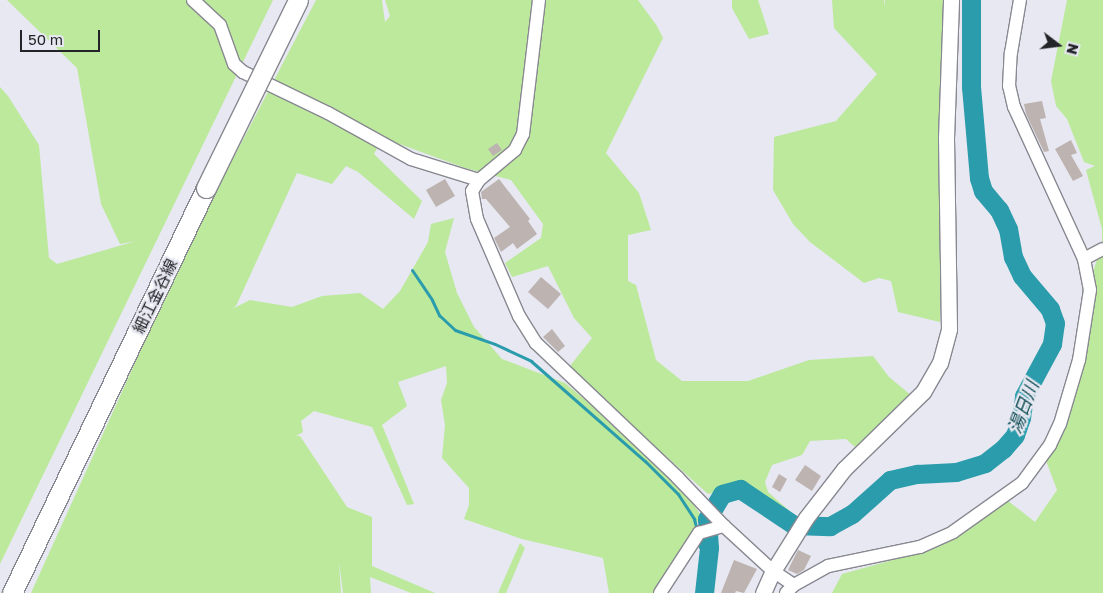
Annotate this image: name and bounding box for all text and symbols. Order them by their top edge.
scale bar [22,20,102,52]
north arrow [1033,20,1083,70]
text: 50 m [28,30,63,48]
text: N [1063,42,1083,56]
street label: 細江金谷線 [129,256,181,336]
water label: 湯日川 [1003,378,1043,436]

